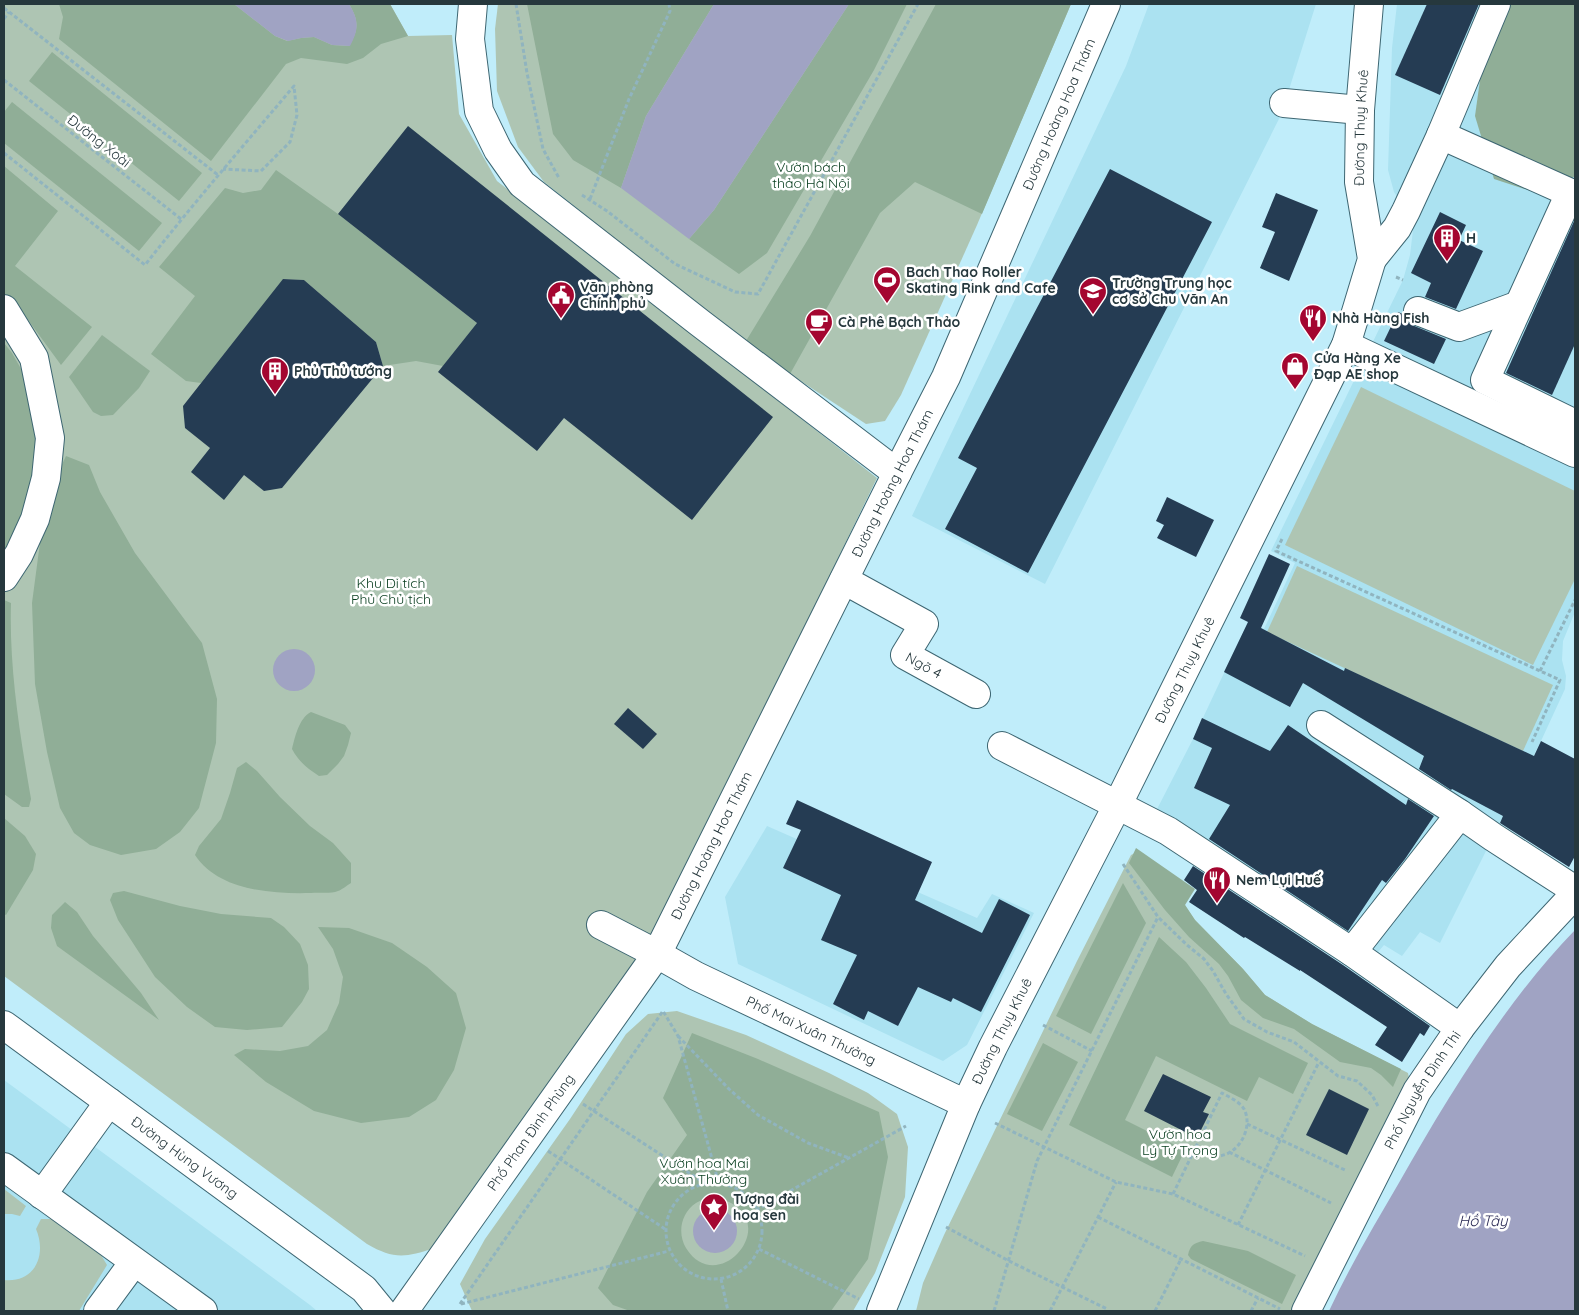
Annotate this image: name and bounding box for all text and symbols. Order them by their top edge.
street label: Đường Hoàng Hoa Thám [1018,35,1099,193]
street label: Đường Thụy Khuê [1350,69,1372,186]
street label: Đường Xoài [64,111,134,171]
park label: Vườn bách thảo Hà Nội [772,158,850,192]
building icon: H [1432,223,1462,262]
place label: H [1466,229,1476,247]
place label: Bach Thao Roller Skating Rink and Cafe [906,263,1056,297]
sports icon: Bach Thao Roller Skating Rink and Cafe [872,265,902,304]
place label: Trường Trung học cơ sở Chu Văn An [1112,274,1232,308]
school or university icon: Trường Trung học cơ sở Chu Văn An [1078,276,1108,315]
place label: Văn phòng Chính phủ [580,278,653,312]
public building icon: Văn phòng Chính phủ [546,280,576,319]
restaurant icon: Nhà Hàng Fish [1298,303,1328,342]
cafe icon: Cà Phê Bạch Thảo [804,307,834,346]
place label: Nhà Hàng Fish [1332,309,1429,327]
place label: Cà Phê Bạch Thảo [838,313,960,331]
place label: Cửa Hàng Xe Đạp AE shop [1313,349,1401,383]
shop icon: Cửa Hàng Xe Đạp AE shop [1280,351,1310,390]
building icon: Phủ Thủ tướng [260,356,290,395]
place label: Phủ Thủ tướng [294,362,392,380]
street label: Đường Hoàng Hoa Thám [847,406,937,560]
park label: Khu Di tích Phủ Chủ tịch [351,574,431,608]
street label: Đường Thụy Khuê [1151,613,1219,726]
street label: Ngõ 4 [902,648,945,682]
street label: Đường Hoàng Hoa Thám [667,768,756,922]
restaurant icon: Nem Lụi Huế [1202,865,1232,904]
place label: Nem Lụi Huế [1236,871,1321,889]
street label: Đường Thụy Khuê [968,975,1036,1087]
street label: Phố Mai Xuân Thưởng [743,992,879,1069]
street label: Phố Nguyễn Đình Thi [1380,1027,1465,1152]
street label: Phố Phan Đình Phùng [483,1070,578,1194]
street label: Đường Hùng Vương [128,1112,242,1203]
park label: Vườn hoa Lý Tự Trọng [1142,1125,1218,1159]
park label: Vườn hoa Mai Xuân Thưởng [659,1154,749,1188]
place label: Tượng đài hoa sen [733,1190,799,1224]
place icon: Tượng đài hoa sen [699,1192,729,1231]
water label: Hồ Tây [1458,1211,1509,1230]

